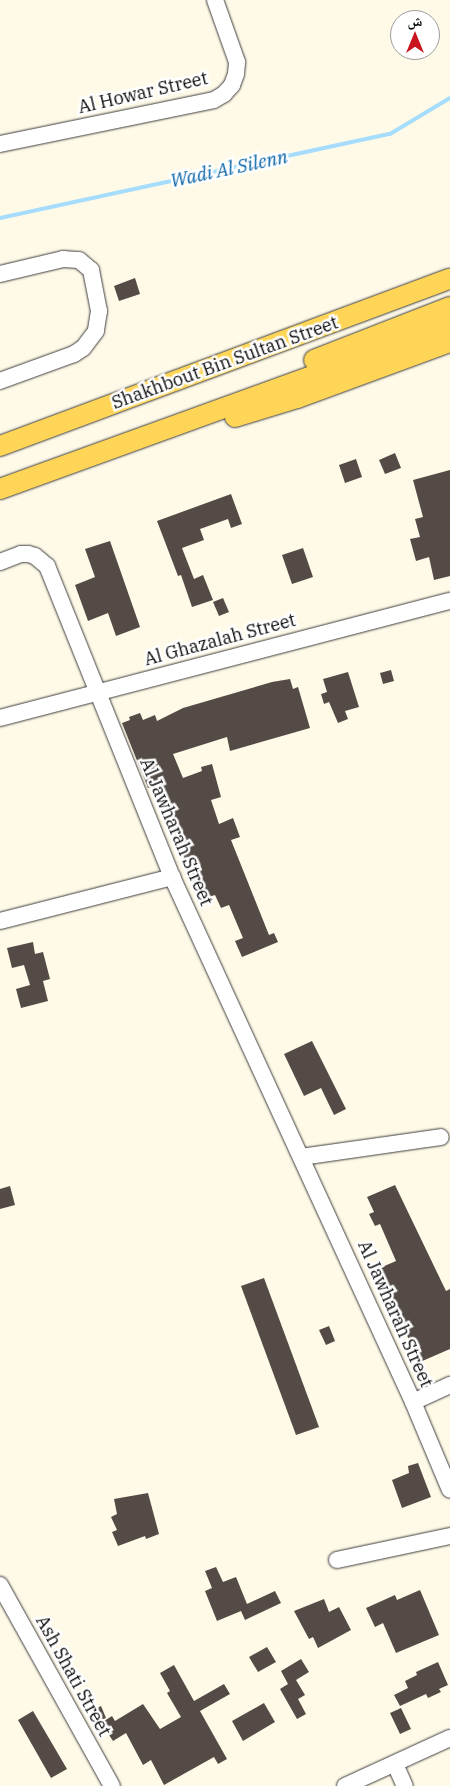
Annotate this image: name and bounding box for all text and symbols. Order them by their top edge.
north arrow [390,10,440,60]
text: ش [408,12,422,30]
street label: Al Howar Street [76,68,210,118]
water label: Wadi Al Silenn [168,145,290,193]
street label: Shakhbout Bin Sultan Street [109,312,341,414]
street label: Al Ghazalah Street [142,609,298,671]
street label: Al Jawharah Street [135,755,217,909]
street label: Al Jawharah Street [353,1237,437,1391]
street label: Ash Shati Street [31,1612,115,1740]

